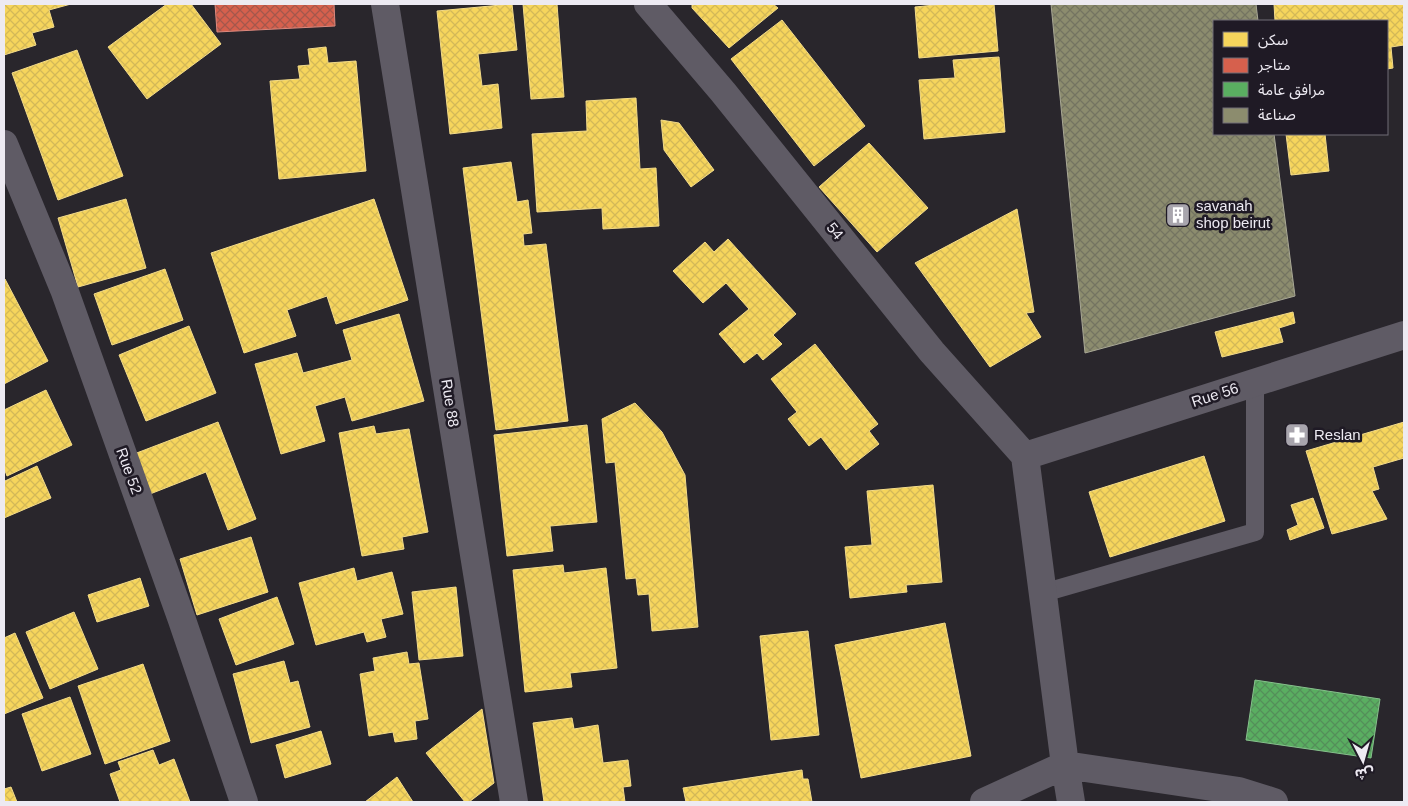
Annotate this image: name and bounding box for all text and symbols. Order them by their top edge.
legend [1213,20,1388,135]
text: سكن [1258,31,1289,49]
text: متاجر [1257,56,1291,74]
text: مرافق عامة [1258,81,1325,100]
text: صناعة [1258,106,1296,123]
place label: savanah shop beirut [1196,197,1271,231]
building icon: savanah shop beirut [1165,202,1191,228]
street label: 54 [824,219,847,243]
street label: Rue 88 [438,378,463,428]
street label: Rue 56 [1189,379,1240,410]
pharmacy icon: Reslan [1284,422,1310,448]
place label: Reslan [1314,426,1361,443]
street label: Rue 52 [113,445,146,496]
north arrow [1338,736,1388,786]
text: ش [1354,765,1375,783]

